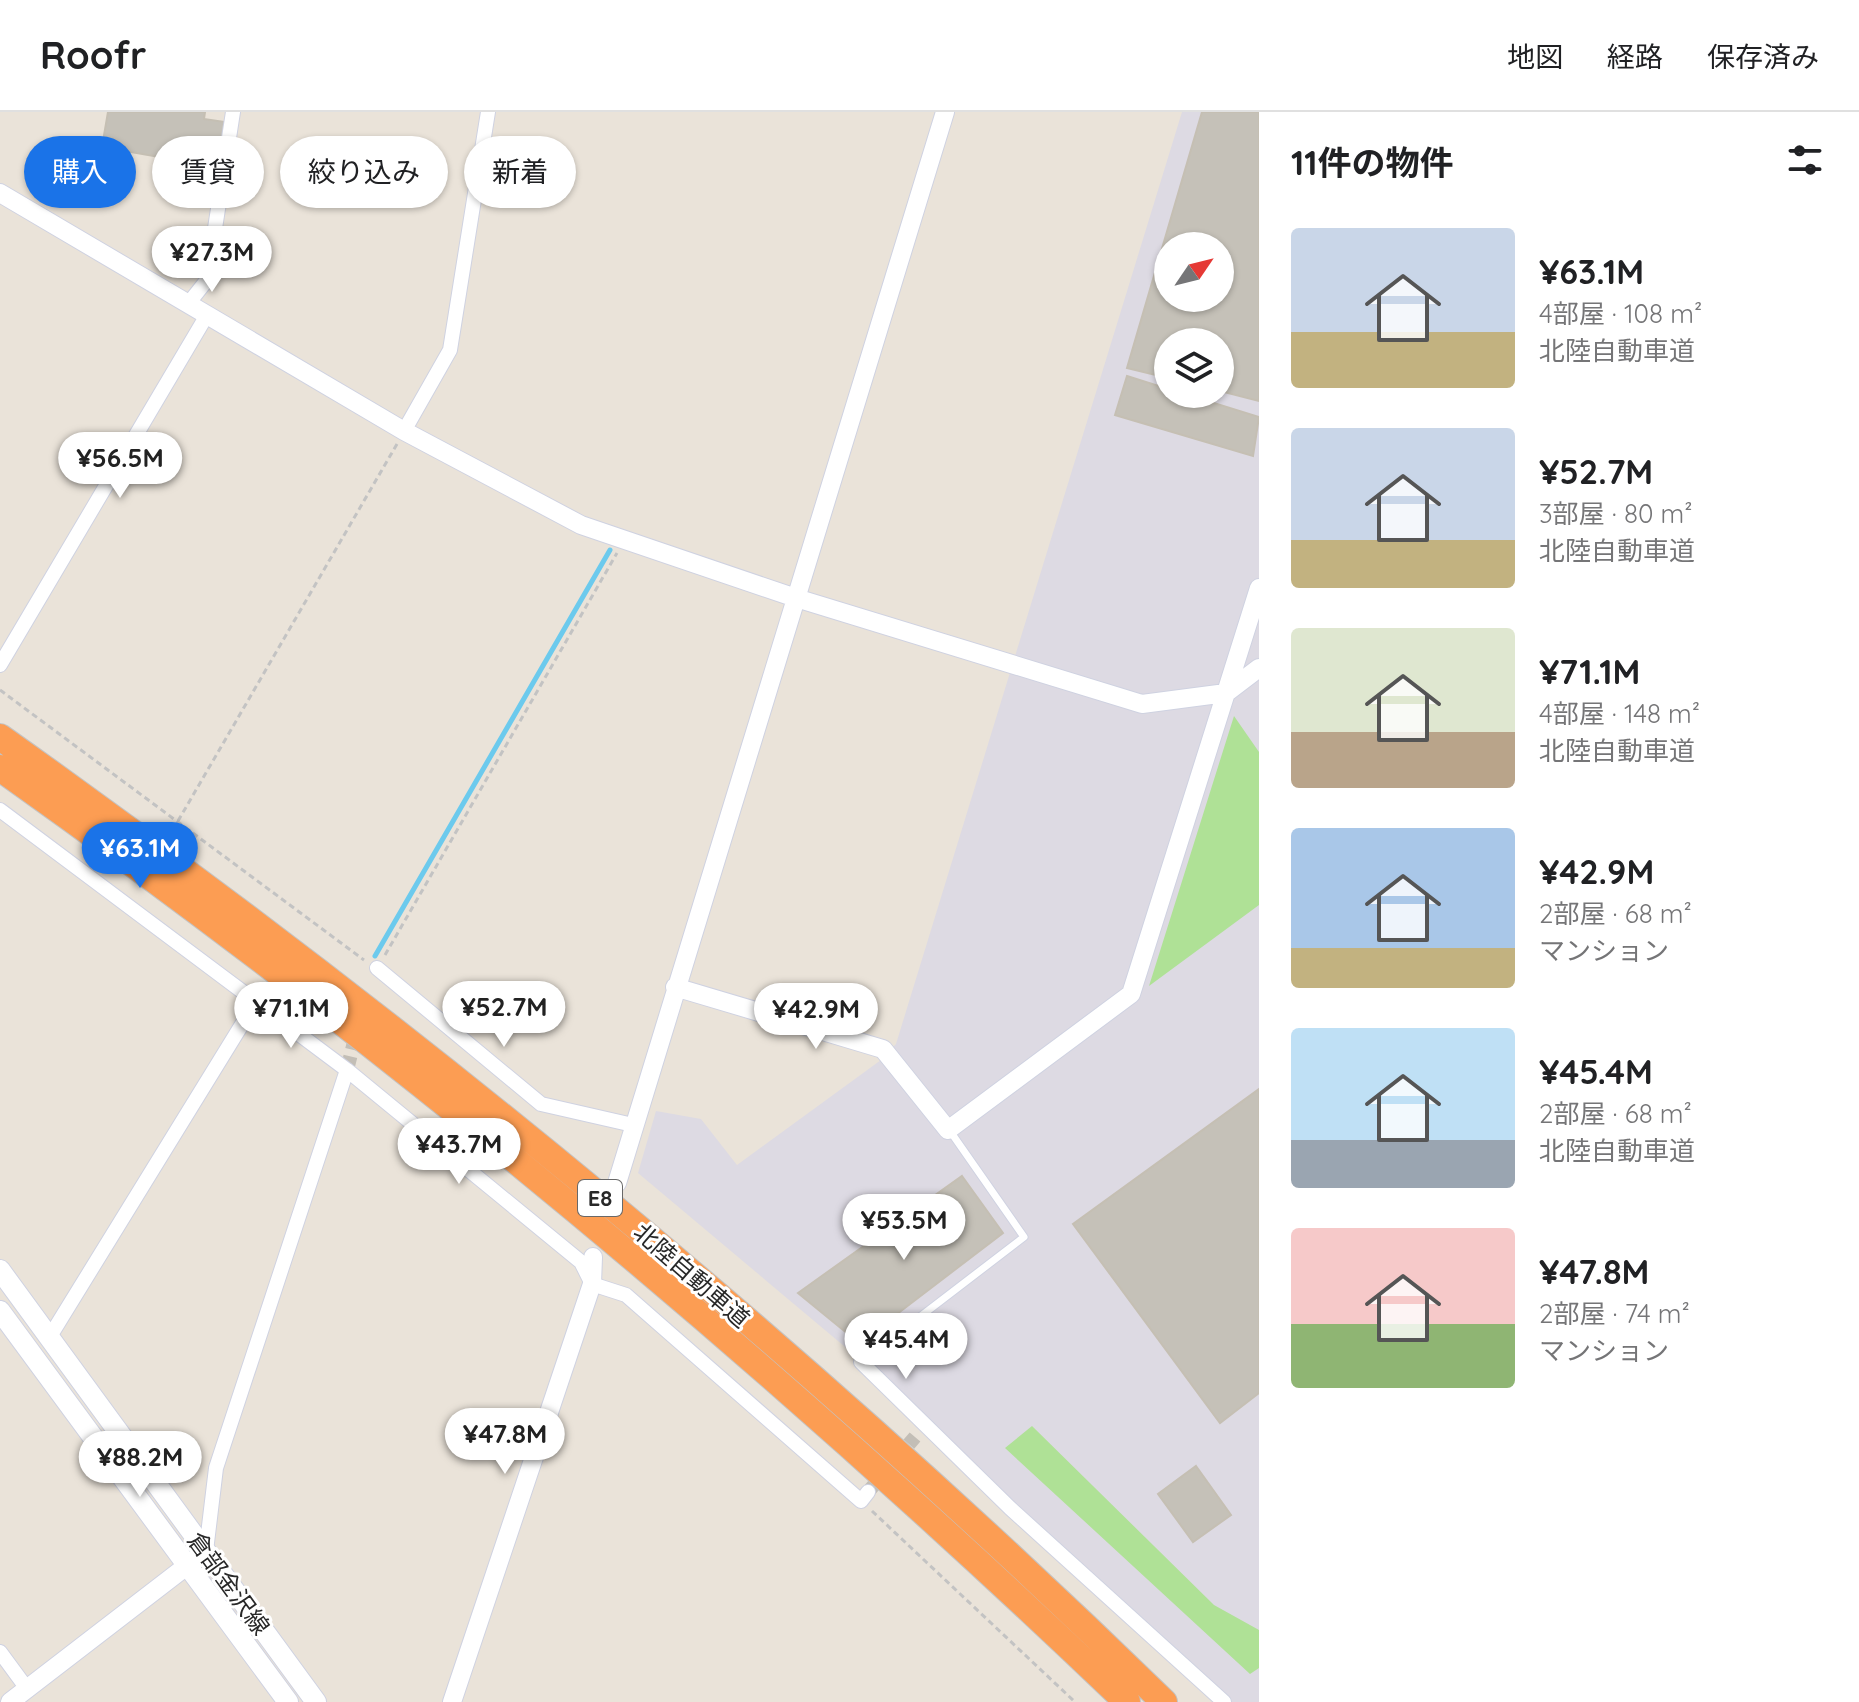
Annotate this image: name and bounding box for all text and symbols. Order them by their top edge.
text: Roofr [40,31,146,79]
text: 地図 [1507,39,1563,74]
text: 経路 [1607,39,1663,74]
text: 保存済み [1707,39,1819,74]
chip: 購入 [24,136,136,208]
chip: 賃貸 [152,136,264,208]
chip: 絞り込み [280,136,448,208]
chip: 新着 [464,136,576,208]
icon: filters [1783,138,1827,182]
text: 11件の物件 [1291,141,1453,184]
pin: ¥27.3M [147,226,277,294]
north arrow [1154,232,1234,312]
map controls [1154,232,1234,408]
text: ¥27.3M [170,235,254,268]
text: ¥63.1M [1539,250,1644,293]
icon: home [1355,260,1451,356]
text: 4部屋 · 108 m² [1539,297,1702,330]
button: layers [1154,328,1234,408]
text: 北陸自動車道 [1539,334,1695,367]
pin: ¥56.5M [55,432,185,500]
text: ¥56.5M [76,441,164,474]
text: ¥52.7M [1539,450,1653,493]
icon: home [1355,460,1451,556]
text: 3部屋 · 80 m² [1539,497,1692,530]
text: 北陸自動車道 [1539,534,1695,567]
text: ¥71.1M [1539,650,1640,693]
icon: home [1355,660,1451,756]
text: 4部屋 · 148 m² [1539,697,1700,730]
text: 北陸自動車道 [1539,734,1695,767]
pin: ¥63.1M [75,822,205,890]
text: ¥63.1M [100,831,180,864]
text: ¥42.9M [1539,850,1654,893]
icon: home [1355,860,1451,956]
text: 2部屋 · 68 m² [1539,897,1692,930]
text: マンション [1539,934,1669,967]
pin: ¥52.7M [439,981,569,1049]
pin: ¥71.1M [226,982,356,1050]
pin: ¥42.9M [751,983,881,1051]
text: ¥52.7M [460,990,548,1023]
text: ¥71.1M [252,991,330,1024]
text: ¥42.9M [772,992,860,1025]
text: ¥45.4M [1539,1050,1653,1093]
icon: home [1355,1060,1451,1156]
text: 2部屋 · 68 m² [1539,1097,1692,1130]
pin: ¥43.7M [394,1118,524,1186]
text: ¥43.7M [416,1127,502,1160]
text: 北陸自動車道 [1539,1134,1695,1167]
road number: E8 [578,1180,622,1216]
pin: ¥53.5M [839,1194,969,1262]
text: ¥53.5M [860,1203,948,1236]
street label: 北陸自動車道 [628,1216,756,1334]
text: ¥47.8M [1539,1250,1649,1293]
icon: home [1355,1260,1451,1356]
text: 2部屋 · 74 m² [1539,1297,1690,1330]
pin: ¥45.4M [841,1313,971,1381]
text: ¥45.4M [863,1322,950,1355]
text: マンション [1539,1334,1669,1367]
pin: ¥47.8M [440,1408,570,1476]
text: ¥47.8M [463,1417,547,1450]
pin: ¥88.2M [75,1431,205,1499]
text: ¥88.2M [97,1440,183,1473]
street label: 倉部金沢線 [182,1526,276,1640]

